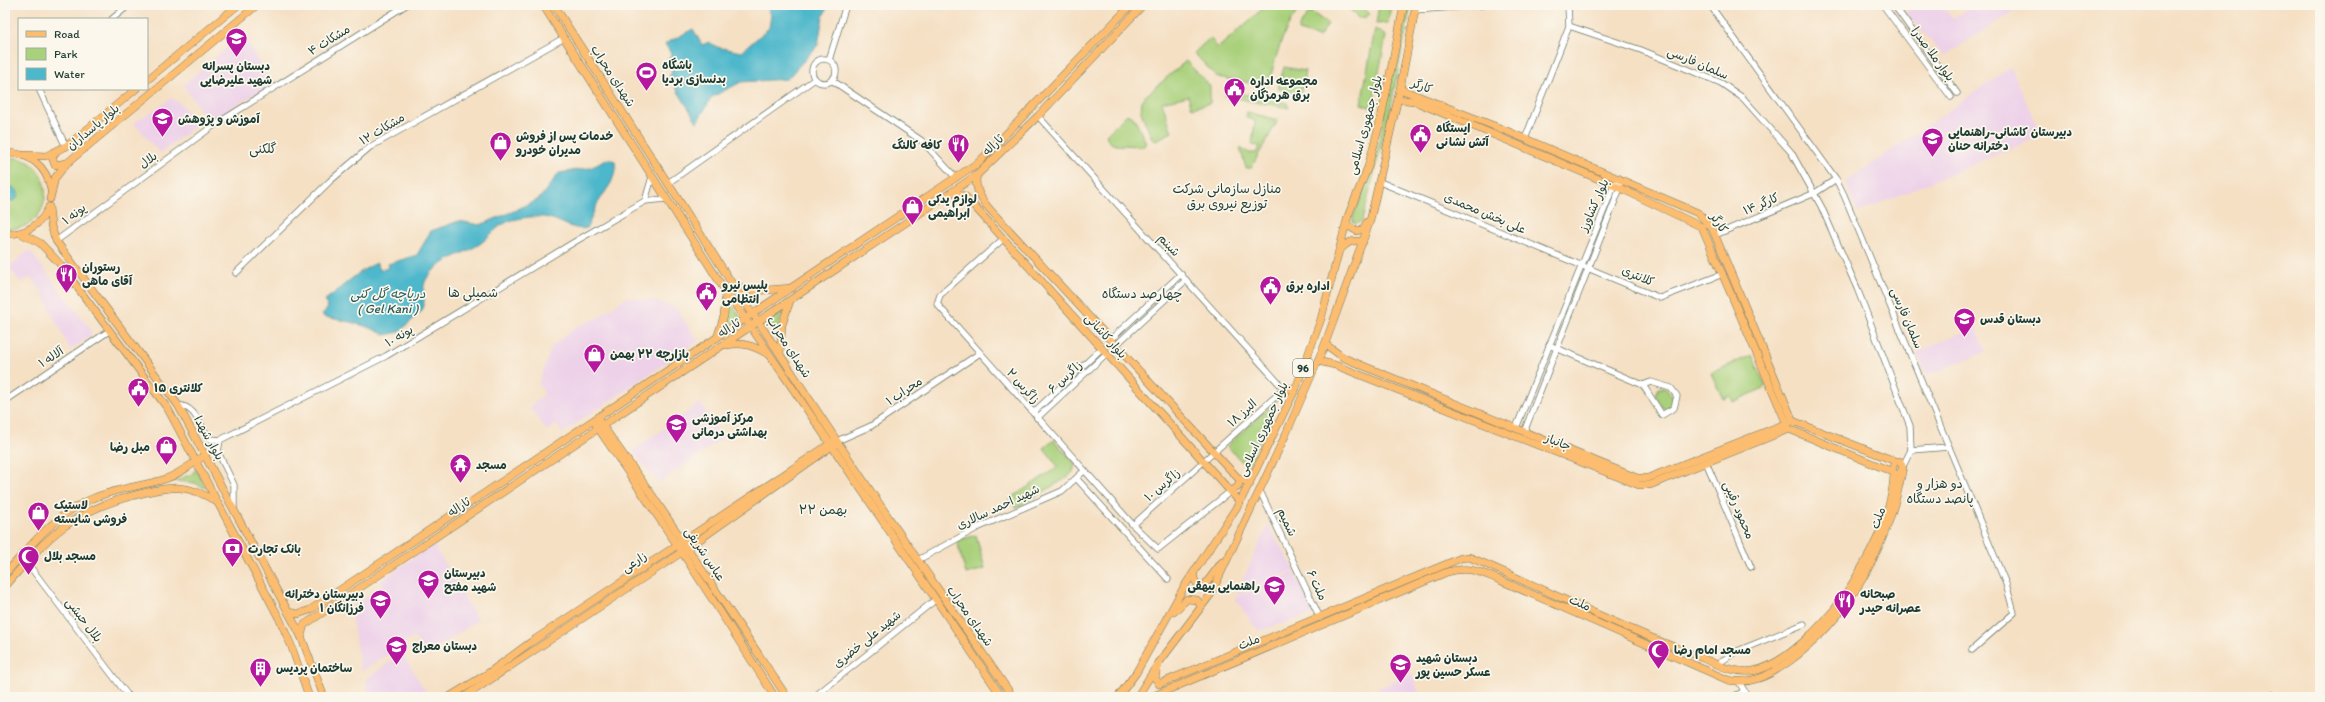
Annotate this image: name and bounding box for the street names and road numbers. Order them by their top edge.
street label: مشکات ۴ [305,22,353,58]
street label: بلوار ملا صدرا [1908,24,1957,85]
street label: شهدای محراب [587,43,638,110]
street label: سلمان فارسی [1665,44,1731,83]
street label: بلوار جمهوری اسلامی [1345,74,1386,177]
street label: کارگر [1409,75,1435,96]
street label: بلوار پاسداران [64,101,123,154]
street label: مشکات ۱۲ [357,110,407,148]
street label: ثاراله [980,131,1007,158]
street label: بلال [136,149,160,172]
street label: بلوار کشاورز [1576,177,1613,235]
street label: علی بخش محمدی [1442,190,1528,237]
street label: کارگر ۱۴ [1741,190,1781,218]
street label: پونه ۱ [59,200,89,228]
street label: کارگر [1707,209,1731,236]
street label: شبنم [1154,231,1183,261]
street label: کلانتری [1620,263,1656,289]
street label: سلمان فارسی [1887,285,1926,351]
street label: بلوار کاشانی [1081,311,1130,362]
street label: شهدای محراب [763,314,814,381]
street label: ثاراله [715,315,743,340]
street label: پونه ۱۰ [383,322,416,351]
street label: آلاله ۱ [36,343,67,370]
street label: زاگرس ۶ [1045,358,1085,396]
road number: 96 [1293,359,1313,377]
street label: زاگرس ۲ [1004,366,1042,406]
street label: محراب ۱ [883,374,925,409]
street label: بلوار جمهوری اسلامی [1235,380,1292,479]
street label: البرز ۱۸ [1225,396,1260,430]
street label: بلوار شهدا [190,414,227,463]
street label: جانباز [1542,430,1573,454]
street label: زاگرس ۱۰ [1141,466,1183,504]
street label: محمود رقیبی [1720,479,1757,541]
street label: شهید احمد سالاری [954,482,1042,532]
street label: ثاراله [445,494,473,519]
street label: ملت [1868,505,1888,531]
street label: شمیم [1273,506,1300,539]
street label: عباس شریفی [681,525,728,584]
street label: زارعی [619,549,650,576]
street label: ملت ۶ [1304,567,1330,603]
street label: شهدای محراب [943,583,996,649]
street label: ملت [1567,592,1593,614]
street label: بلال حبشی [62,595,105,645]
street label: شهید علی خضری [830,607,904,671]
street label: ملت [1236,631,1262,653]

